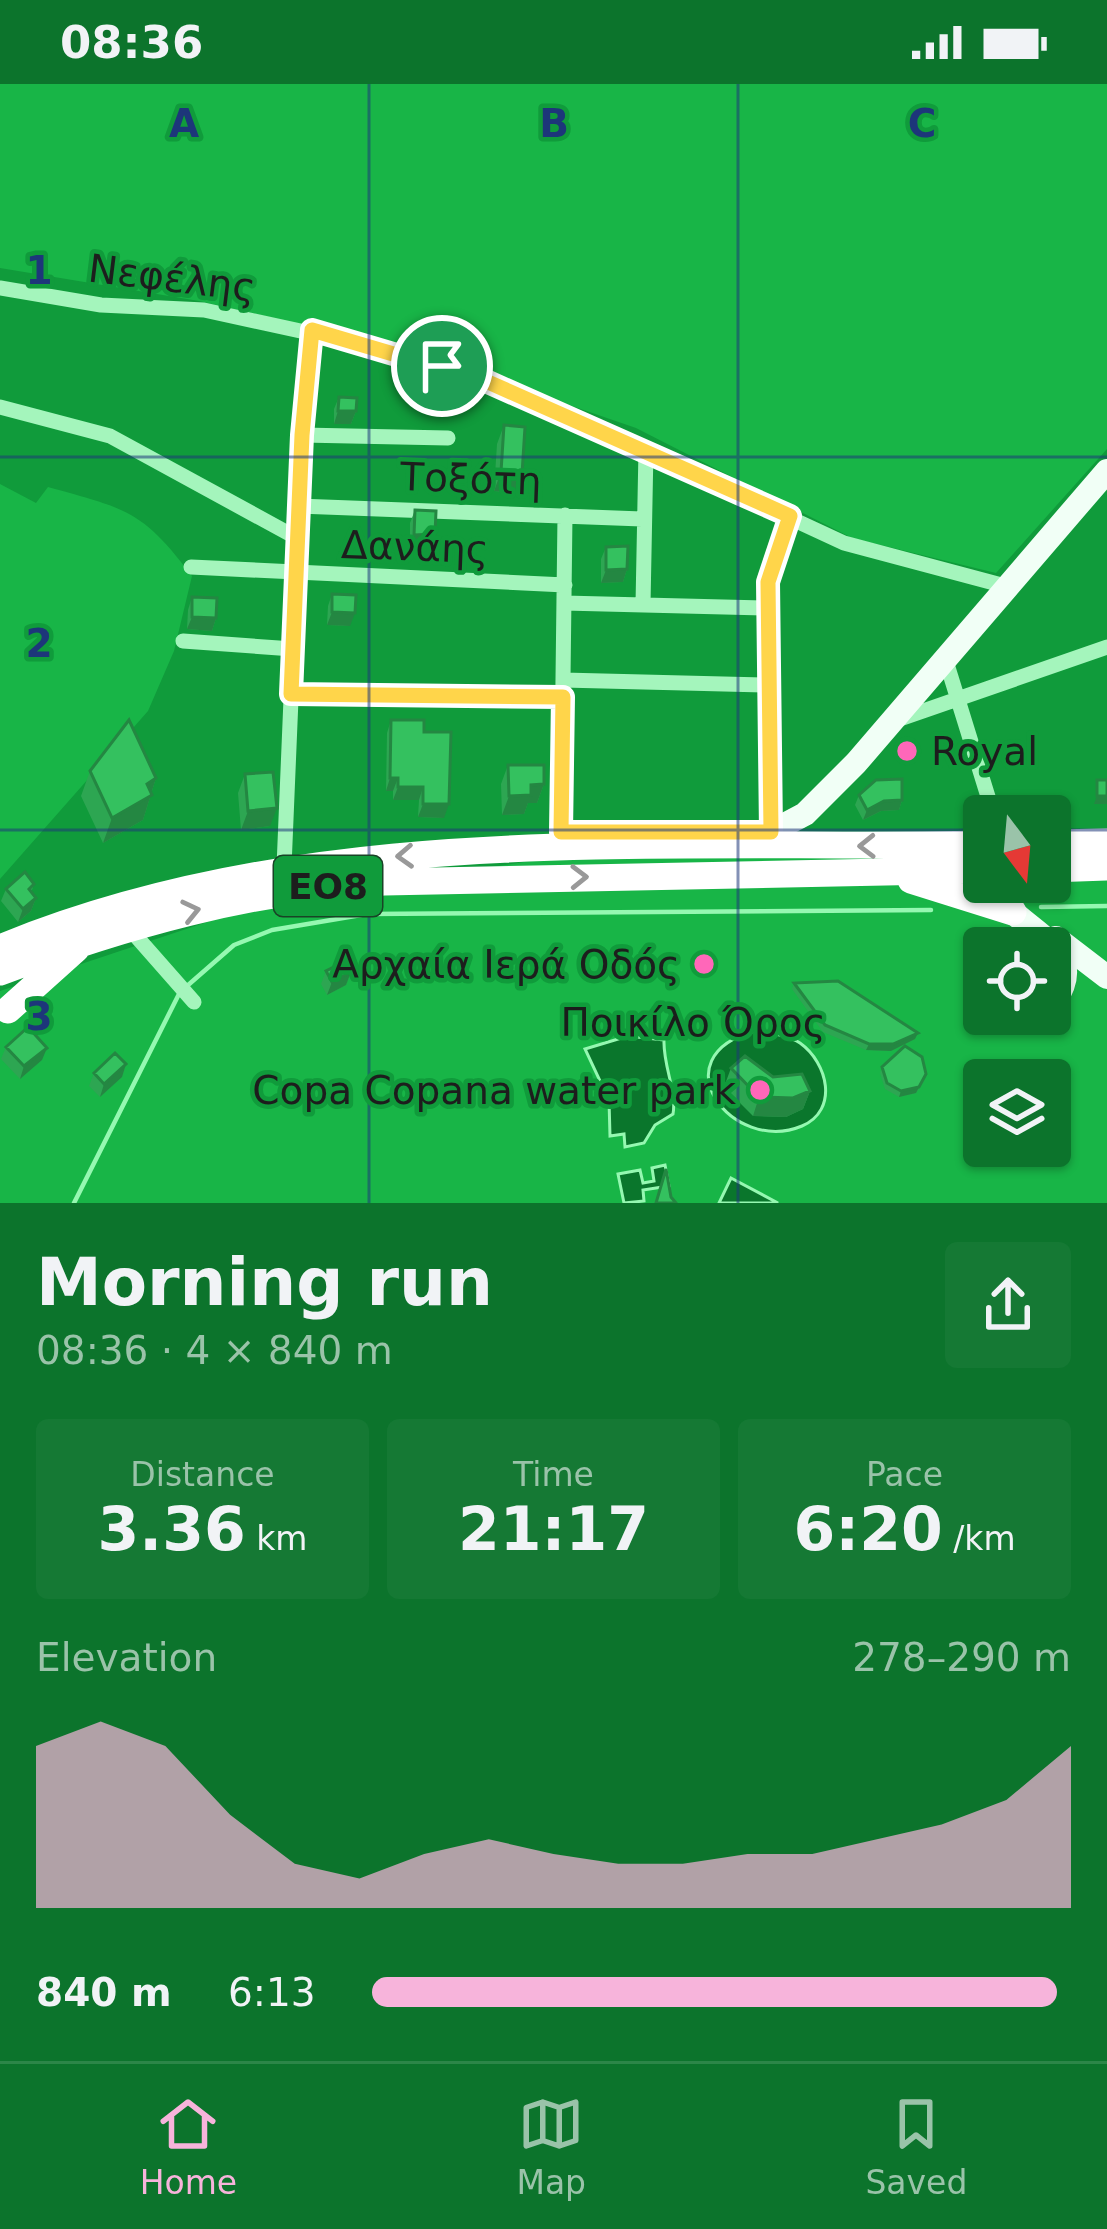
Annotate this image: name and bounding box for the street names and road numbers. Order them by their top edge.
street label: Νεφέλης [86,245,258,311]
street label: Τοξότη [399,454,542,504]
street label: Δανάης [341,522,489,572]
road number: ΕΟ8 [274,856,382,916]

